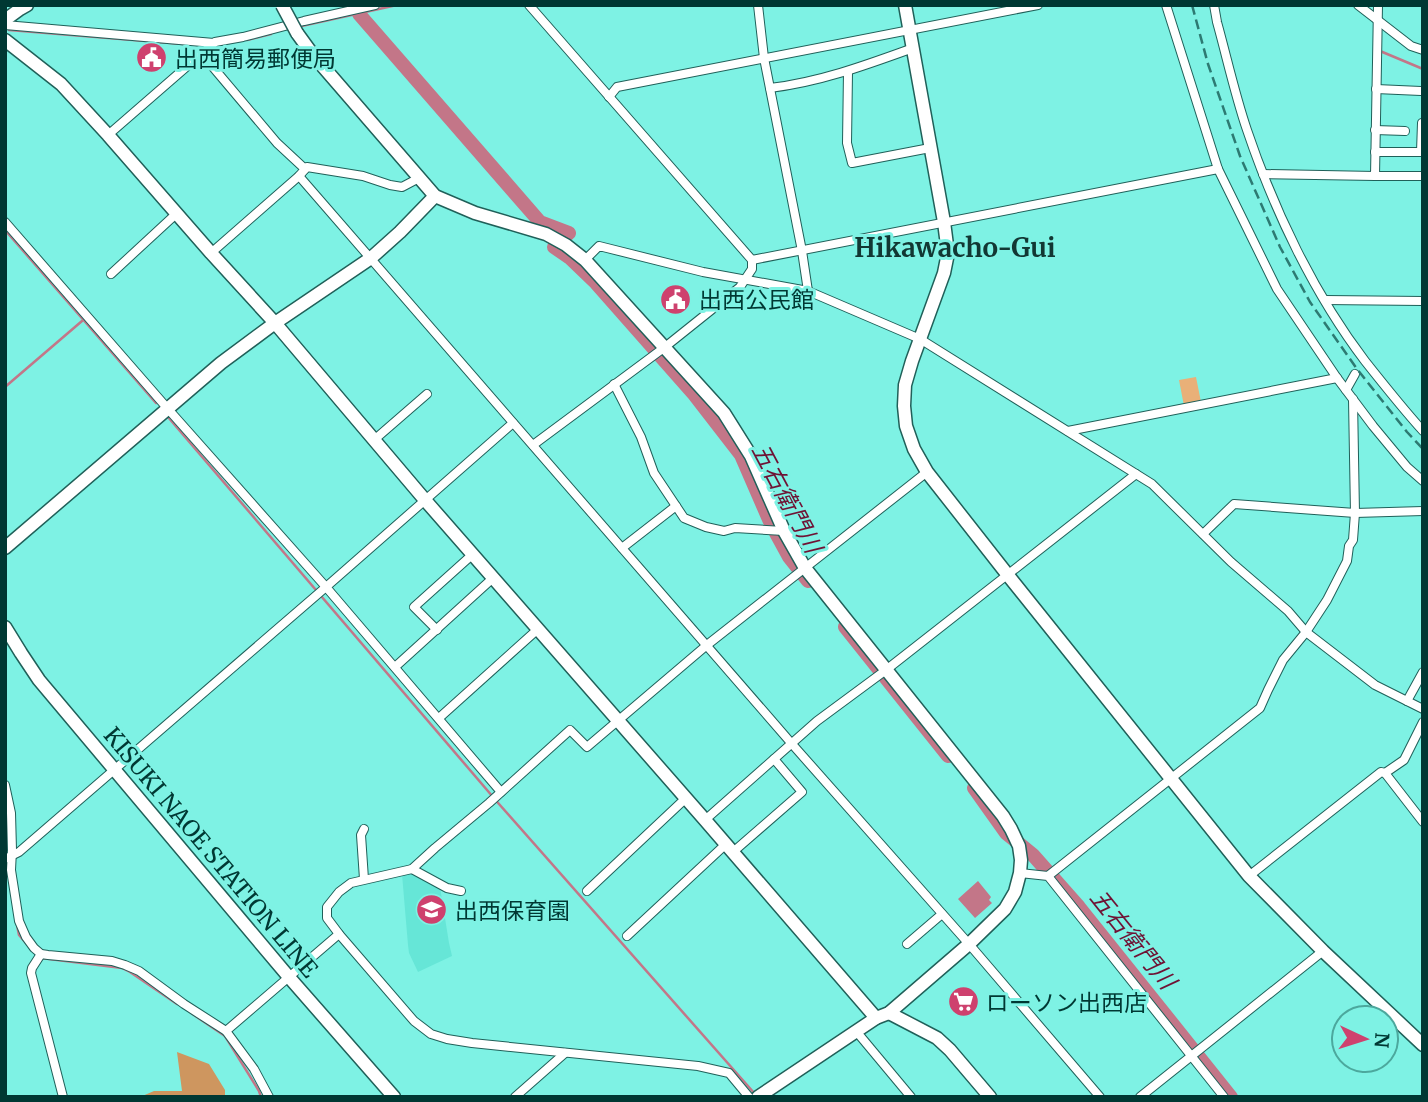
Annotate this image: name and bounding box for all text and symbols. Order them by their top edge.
public building icon: 出西簡易郵便局 [135,41,169,75]
place label: 出西簡易郵便局 [175,44,336,73]
district label: Hikawacho-Gui [854,231,1056,264]
public building icon: 出西公民館 [659,282,693,316]
place label: 出西公民館 [699,285,814,314]
water label: 五右衛門川 [745,438,830,561]
street label: KISUKI NAOE STATION LINE [98,721,324,983]
water label: 五右衛門川 [1083,883,1185,998]
school or university icon: 出西保育園 [415,893,449,927]
place label: 出西保育園 [455,896,570,925]
supermarket icon: ローソン出西店 [946,985,980,1019]
place label: ローソン出西店 [986,988,1147,1017]
north arrow [1330,1004,1400,1074]
text: N [1369,1032,1394,1049]

